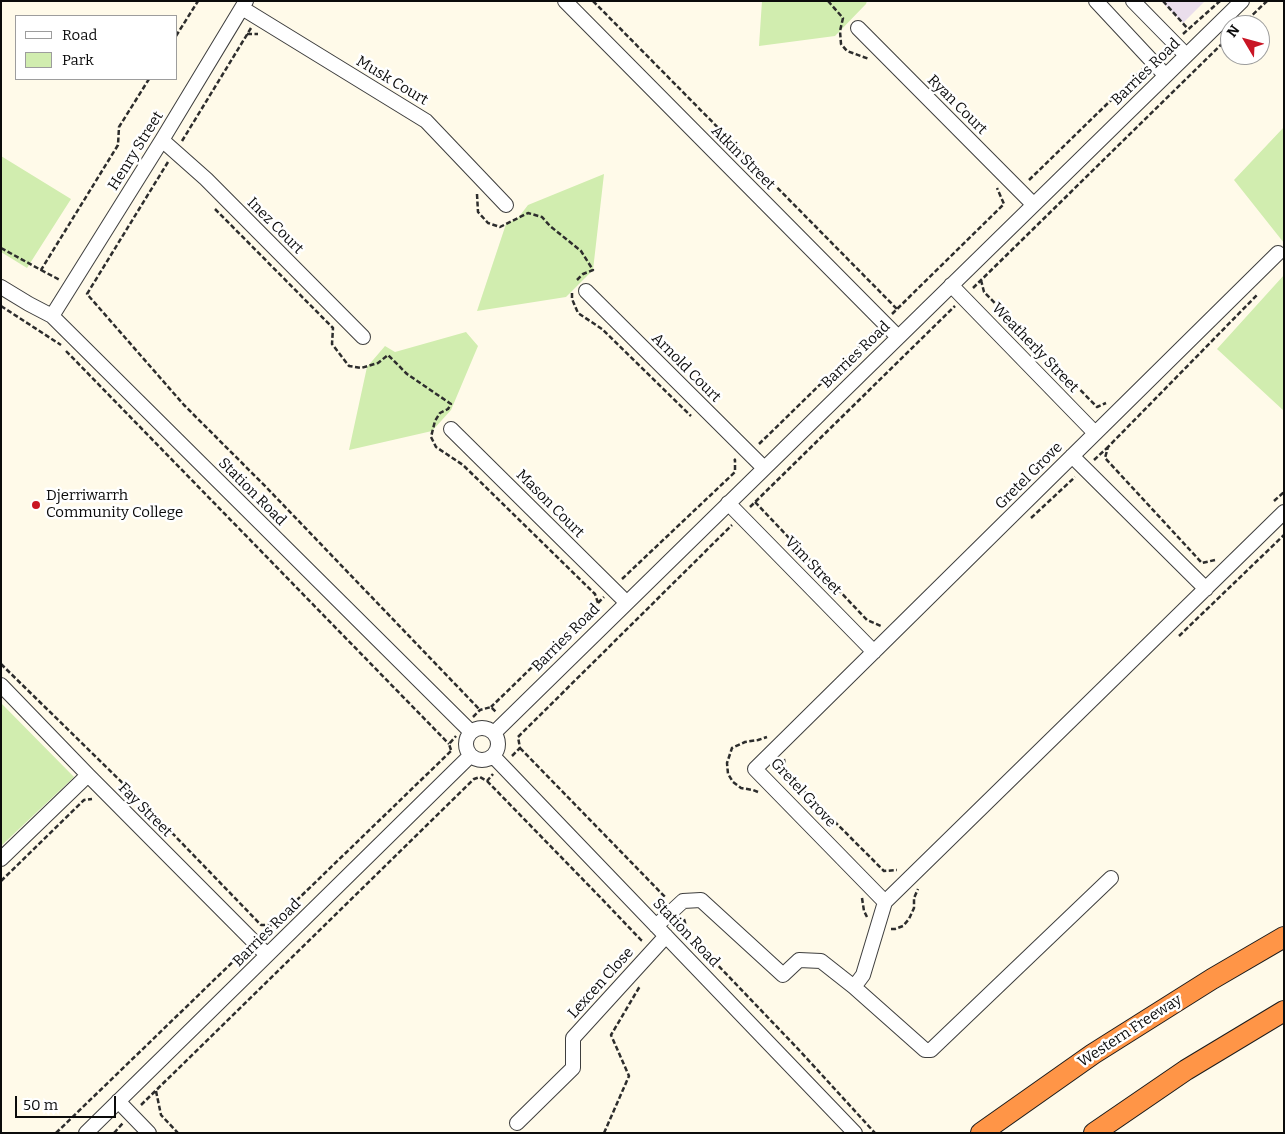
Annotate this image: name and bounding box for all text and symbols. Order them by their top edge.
legend [15,15,178,80]
north arrow [1220,15,1270,65]
text: N [1223,22,1243,41]
text: Road [62,26,97,44]
street label: Barries Road [1108,35,1184,109]
text: Park [62,51,94,69]
street label: Musk Court [353,53,431,109]
street label: Ryan Court [923,71,991,139]
street label: Henry Street [105,108,167,194]
street label: Atkin Street [707,122,779,194]
street label: Inez Court [243,194,307,258]
street label: Weatherly Street [988,300,1082,396]
street label: Barries Road [818,318,894,392]
street label: Arnold Court [648,330,724,406]
street label: Gretel Grove [992,439,1066,513]
street label: Station Road [214,454,290,530]
street label: Mason Court [512,466,588,542]
place label: Djerriwarrh Community College [46,487,183,522]
marker: Djerriwarrh Community College [30,499,42,511]
street label: Vim Street [781,533,845,599]
street label: Barries Road [528,600,604,676]
street label: Gretel Grove [766,755,840,831]
street label: Fay Street [114,779,176,841]
street label: Barries Road [229,895,305,971]
street label: Station Road [649,895,723,971]
street label: Lexcen Close [564,944,638,1022]
street label: Western Freeway [1075,991,1185,1071]
scale bar [18,1086,119,1118]
text: 50 m [23,1096,58,1114]

